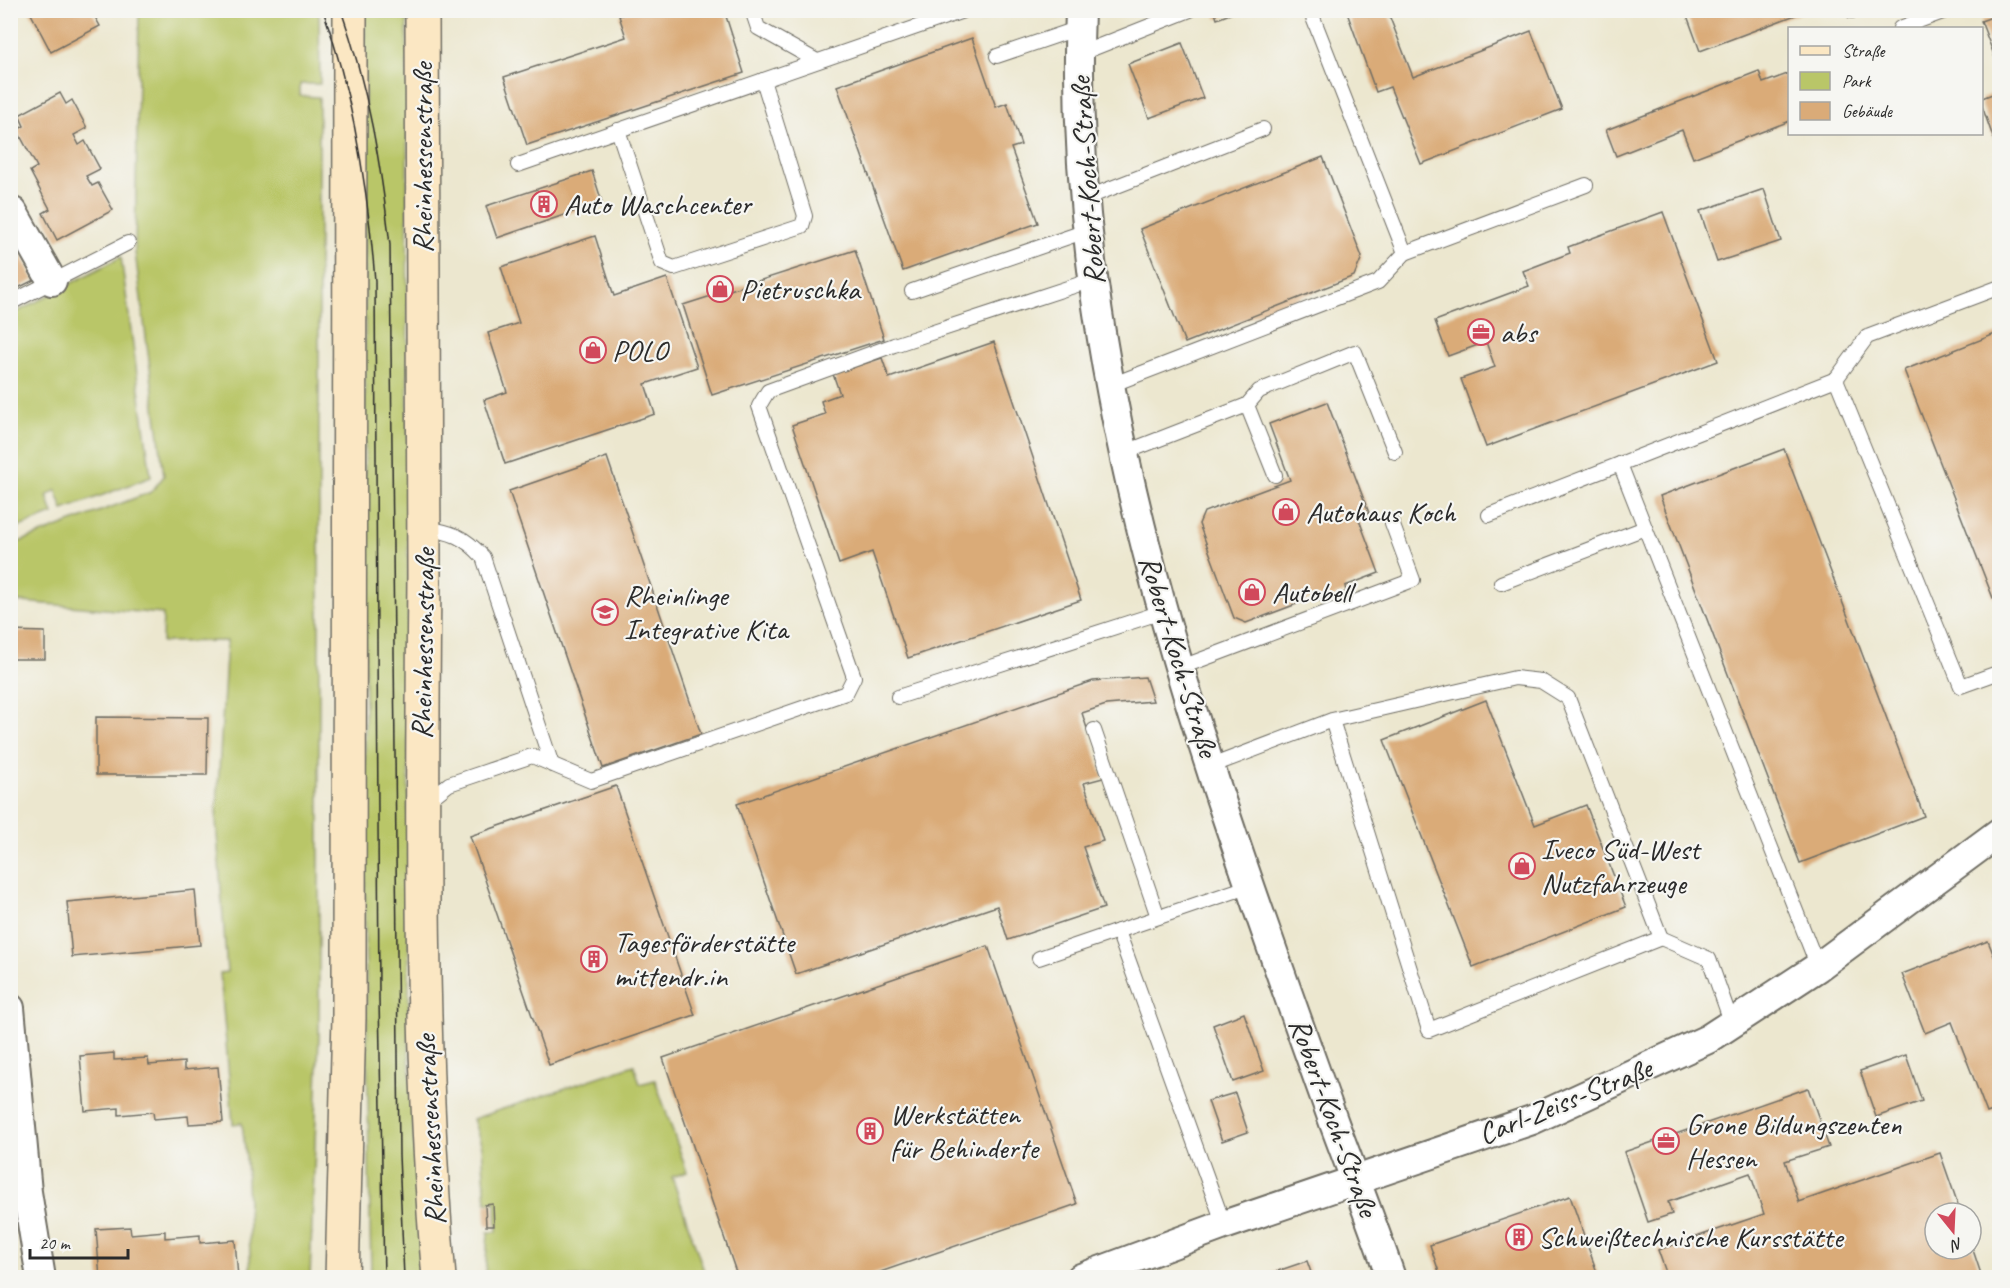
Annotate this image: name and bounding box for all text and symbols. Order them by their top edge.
legend [1788,27,1983,135]
text: Straße [1842,40,1886,62]
street label: Rheinhessenstraße [403,60,441,253]
text: Park [1842,70,1872,92]
street label: Robert-Koch-Straße [1061,73,1113,286]
text: Gebäude [1842,100,1893,122]
place label: Auto Waschcenter [564,185,753,223]
building icon: Auto Waschcenter [529,189,559,219]
place label: Pietruschka [740,270,862,308]
shop icon: Pietruschka [705,274,735,304]
place label: abs [1500,313,1539,351]
office icon: abs [1466,317,1496,347]
place label: POLO [612,331,670,369]
shop icon: POLO [578,335,608,365]
place label: Autohaus Koch [1306,493,1457,531]
shop icon: Autohaus Koch [1271,497,1301,527]
street label: Rheinhessenstraße [402,546,444,740]
street label: Robert-Koch-Straße [1130,551,1228,763]
place label: Autobell [1272,573,1356,611]
place label: Rheinlinge Integrative Kita [624,576,790,648]
shop icon: Autobell [1237,577,1267,607]
school or university icon: Rheinlinge Integrative Kita [590,597,620,627]
place label: Iveco Süd-West Nutzfahrzeuge [1541,830,1703,902]
shop icon: Iveco Süd-West Nutzfahrzeuge [1507,851,1537,881]
place label: Tagesförderstätte mittendr.in [614,923,796,995]
building icon: Tagesförderstätte mittendr.in [579,944,609,974]
street label: Robert-Koch-Straße [1280,1013,1388,1224]
street label: Rheinhessenstraße [406,1032,454,1226]
street label: Carl-Zeiss-Straße [1473,1048,1659,1153]
place label: Werkstätten für Behinderte [890,1095,1040,1167]
place label: Grone Bildungszenten Hessen [1686,1105,1902,1177]
building icon: Werkstätten für Behinderte [855,1116,885,1146]
office icon: Grone Bildungszenten Hessen [1651,1126,1681,1156]
north arrow [1923,1201,1983,1261]
place label: Schweißtechnische Kursstätte [1538,1218,1845,1256]
scale bar [30,1222,128,1260]
building icon: Schweißtechnische Kursstätte [1504,1222,1534,1252]
text: 20 m [39,1232,72,1254]
text: N [1947,1233,1965,1256]

